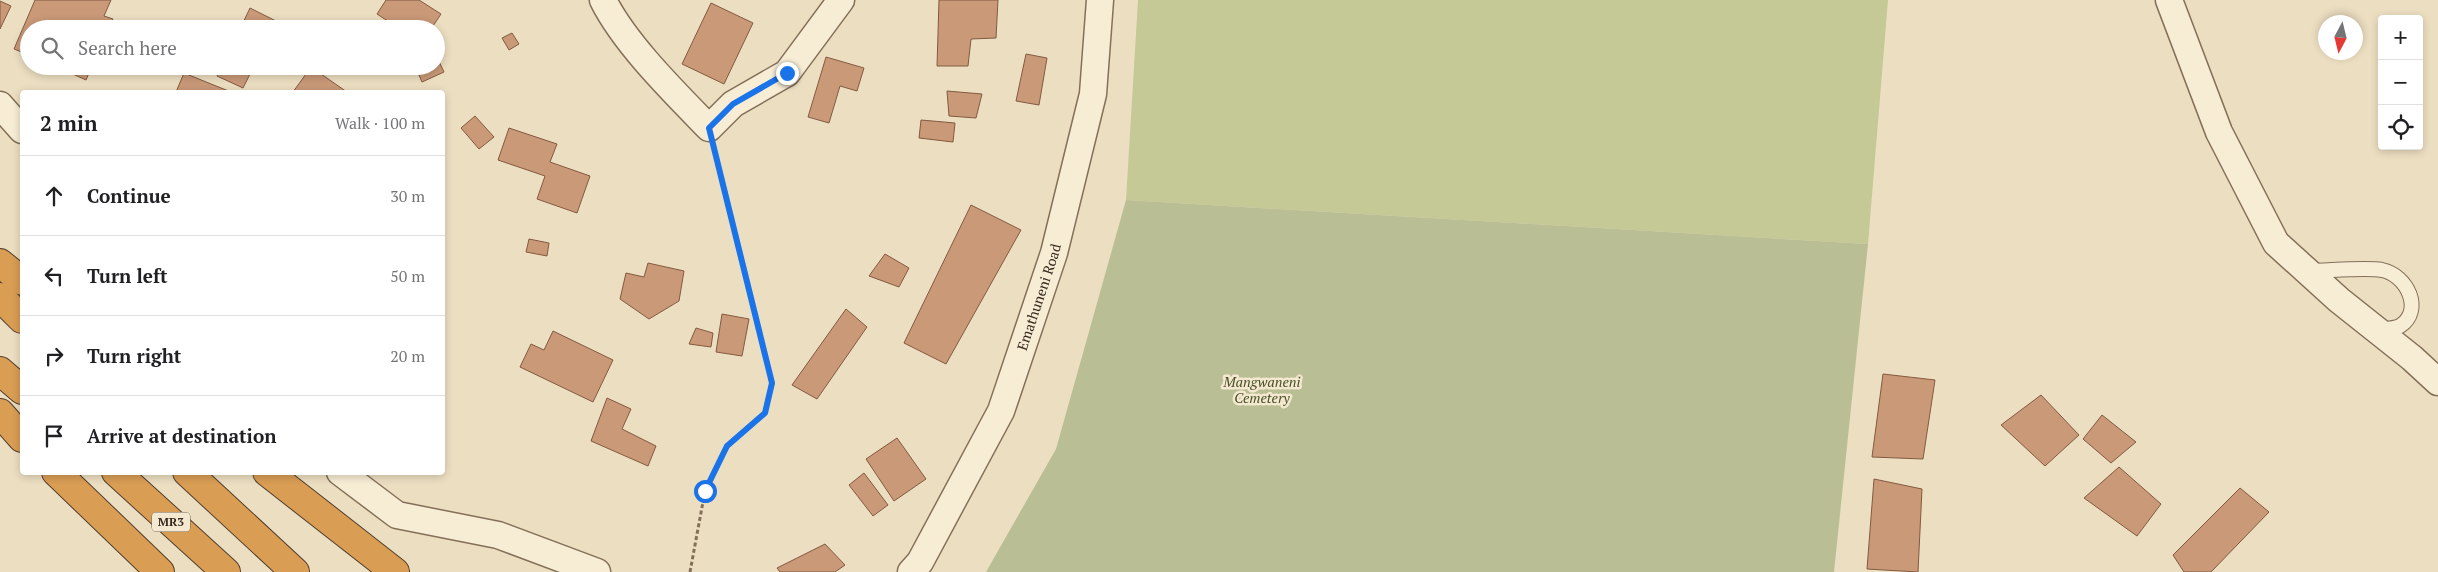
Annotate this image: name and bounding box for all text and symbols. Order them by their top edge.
north arrow [2318,15,2363,60]
map controls [2378,15,2423,150]
button: + [2378,15,2423,60]
search box [20,20,445,75]
icon: search [38,34,66,62]
text: Search here [78,35,177,60]
button: − [2378,60,2423,105]
route end [776,62,799,85]
button: locate [2378,105,2423,150]
text: 2 min [40,109,97,137]
text: Walk · 100 m [335,112,425,134]
icon: ahead [40,182,68,210]
text: Continue [87,183,171,208]
text: 30 m [390,185,425,207]
street label: Emathuneni Road [1012,241,1065,353]
icon: left [40,262,68,290]
text: Turn left [87,263,168,288]
text: 50 m [390,265,425,287]
icon: right [40,342,68,370]
text: Turn right [87,343,181,368]
text: 20 m [390,345,425,367]
park label: Mangwaneni Cemetery [1223,372,1301,407]
icon: arrive [40,422,68,450]
text: Arrive at destination [87,423,276,448]
route start [694,480,717,503]
road number: MR3 [152,512,190,532]

